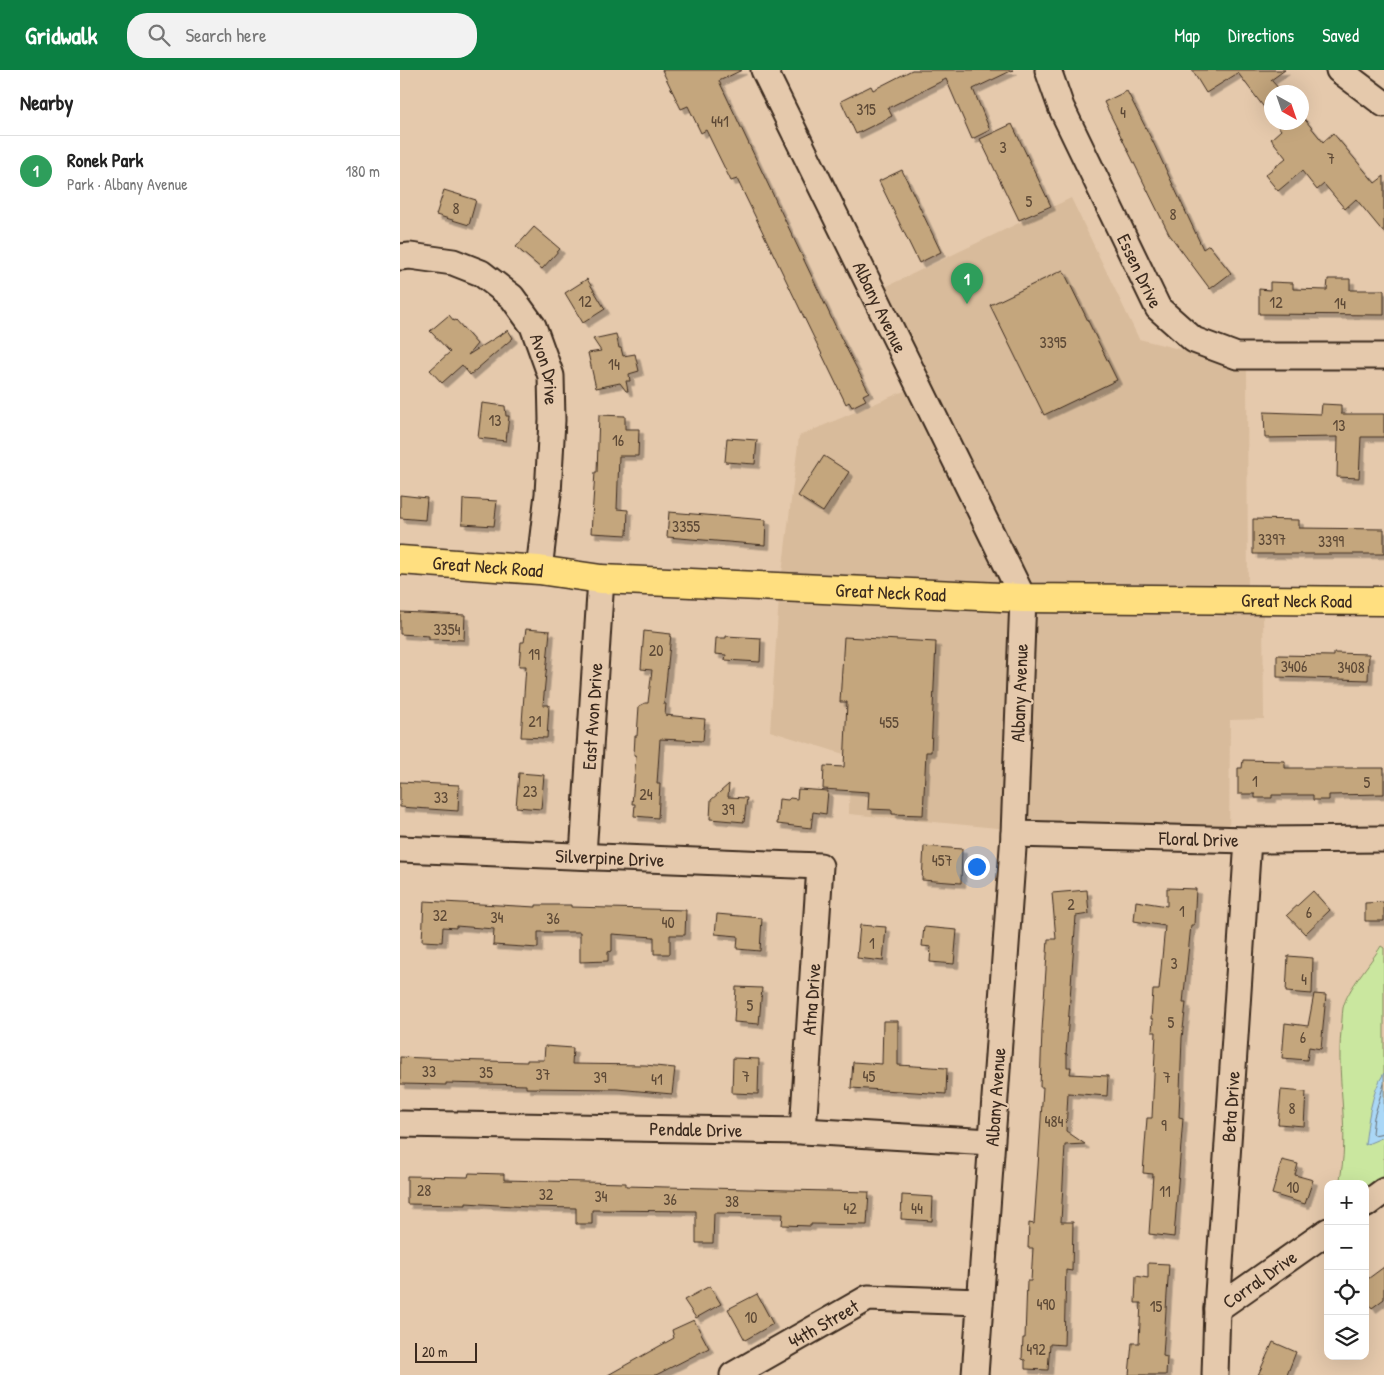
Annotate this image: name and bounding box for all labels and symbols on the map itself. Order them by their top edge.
north arrow [1264,85,1309,130]
house number: 315 [856,98,876,120]
house number: 4 [1120,101,1126,123]
house number: 441 [711,110,729,132]
house number: 3 [999,136,1007,158]
house number: 7 [1327,147,1335,169]
house number: 5 [1026,190,1033,212]
house number: 8 [453,197,460,219]
house number: 8 [1170,203,1177,225]
street label: Essen Drive [1111,229,1169,313]
street label: Albany Avenue [847,257,914,358]
pin: 1 [951,263,983,304]
house number: 12 [578,290,592,312]
house number: 12 [1269,291,1283,313]
house number: 14 [1334,292,1346,314]
street label: Avon Drive [524,330,565,406]
house number: 3395 [1040,331,1067,353]
house number: 14 [608,353,620,375]
house number: 13 [489,409,501,431]
house number: 13 [1333,414,1345,436]
house number: 16 [612,429,624,451]
house number: 3355 [672,515,700,537]
house number: 3397 [1258,528,1286,550]
house number: 3399 [1318,530,1344,552]
street label: Great Neck Road [432,549,545,584]
street label: Great Neck Road [835,577,947,608]
street label: Great Neck Road [1241,587,1353,614]
house number: 3354 [433,618,461,640]
house number: 20 [649,639,663,661]
house number: 19 [528,643,540,665]
street label: Albany Avenue [1004,643,1034,743]
house number: 3406 [1281,655,1307,677]
house number: 3408 [1337,656,1365,678]
street label: East Avon Drive [576,661,609,771]
house number: 21 [528,710,542,732]
house number: 455 [879,711,899,733]
house number: 1 [1252,770,1258,792]
house number: 5 [1364,771,1371,793]
house number: 23 [523,780,537,802]
house number: 24 [639,783,653,805]
house number: 33 [434,786,448,808]
house number: 39 [721,798,735,820]
street label: Floral Drive [1158,825,1240,853]
street label: Silverpine Drive [555,842,665,873]
house number: 457 [932,849,952,871]
your location [964,854,990,880]
house number: 2 [1067,893,1075,915]
house number: 1 [1179,900,1185,922]
house number: 6 [1306,901,1312,923]
house number: 32 [433,904,448,926]
house number: 34 [490,906,504,928]
house number: 36 [546,907,560,929]
house number: 40 [661,911,675,933]
house number: 1 [869,932,875,954]
house number: 3 [1170,952,1178,974]
street label: Atna Drive [796,962,827,1036]
house number: 4 [1301,968,1307,990]
house number: 5 [747,994,754,1016]
house number: 5 [1168,1011,1175,1033]
house number: 6 [1300,1026,1306,1048]
street label: Albany Avenue [979,1046,1011,1147]
house number: 33 [422,1060,436,1082]
house number: 35 [479,1061,493,1083]
house number: 37 [535,1063,551,1085]
house number: 7 [742,1065,750,1087]
house number: 45 [863,1065,876,1087]
house number: 39 [593,1066,607,1088]
house number: 7 [1163,1066,1171,1088]
house number: 41 [651,1068,663,1090]
street label: Beta Drive [1215,1070,1246,1143]
house number: 8 [1289,1097,1296,1119]
house number: 484 [1045,1110,1063,1132]
house number: 9 [1161,1114,1167,1136]
street label: Pendale Drive [649,1115,743,1143]
house number: 10 [1287,1176,1299,1198]
house number: 28 [417,1179,431,1201]
house number: 11 [1159,1180,1171,1202]
house number: 32 [539,1183,554,1205]
house number: 34 [594,1185,608,1207]
house number: 36 [663,1188,677,1210]
house number: 38 [725,1190,739,1212]
house number: 42 [843,1197,857,1219]
house number: 44 [911,1197,923,1219]
street label: Corral Drive [1217,1244,1302,1314]
street label: 44th Street [783,1293,864,1354]
house number: 490 [1036,1293,1056,1315]
house number: 15 [1150,1295,1163,1317]
house number: 10 [745,1306,757,1328]
house number: 492 [1026,1338,1046,1360]
scale bar [415,1340,478,1363]

